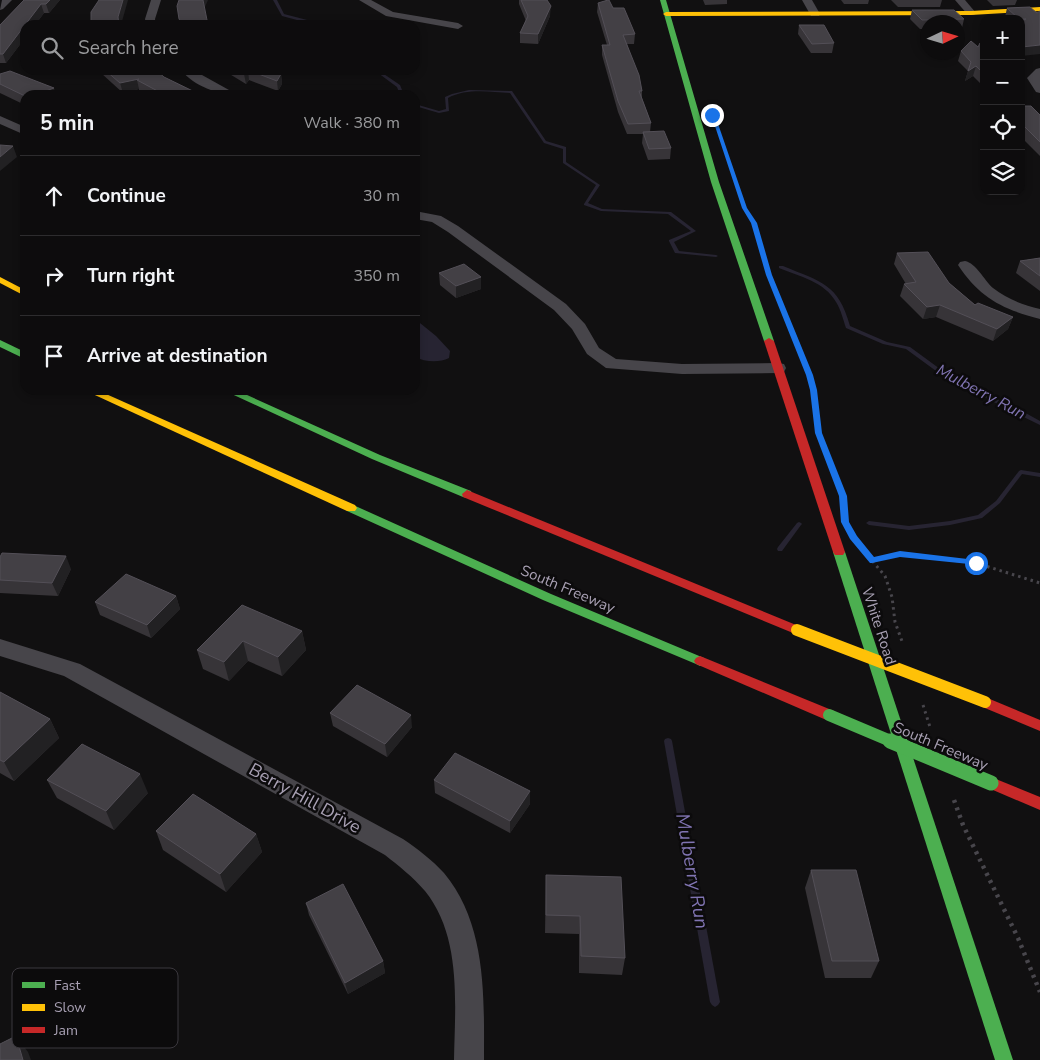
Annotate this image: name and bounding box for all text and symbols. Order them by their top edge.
north arrow [920,15,965,60]
map controls [980,15,1025,195]
button: + [980,15,1025,60]
search box [20,20,420,75]
icon: search [38,34,66,62]
text: Search here [78,35,179,61]
button: − [980,60,1025,105]
route end [701,104,724,127]
button: locate [980,105,1025,150]
text: 5 min [40,109,94,137]
text: Walk · 380 m [304,112,400,134]
button: layers [980,150,1025,195]
icon: ahead [40,182,68,210]
text: Continue [87,183,166,209]
text: 30 m [363,185,400,207]
icon: right [40,262,68,290]
text: Turn right [87,263,174,289]
text: 350 m [353,265,400,287]
icon: arrive [40,342,68,370]
text: Arrive at destination [87,343,268,369]
water label: Mulberry Run [932,359,1030,425]
route start [965,552,988,575]
street label: South Freeway [518,560,619,618]
street label: White Road [857,585,901,667]
street label: South Freeway [891,717,992,775]
street label: Berry Hill Drive [245,757,365,839]
water label: Mulberry Run [669,811,715,931]
legend [12,968,178,1048]
text: Fast [54,976,80,995]
text: Slow [54,998,86,1017]
text: Jam [53,1021,78,1040]

